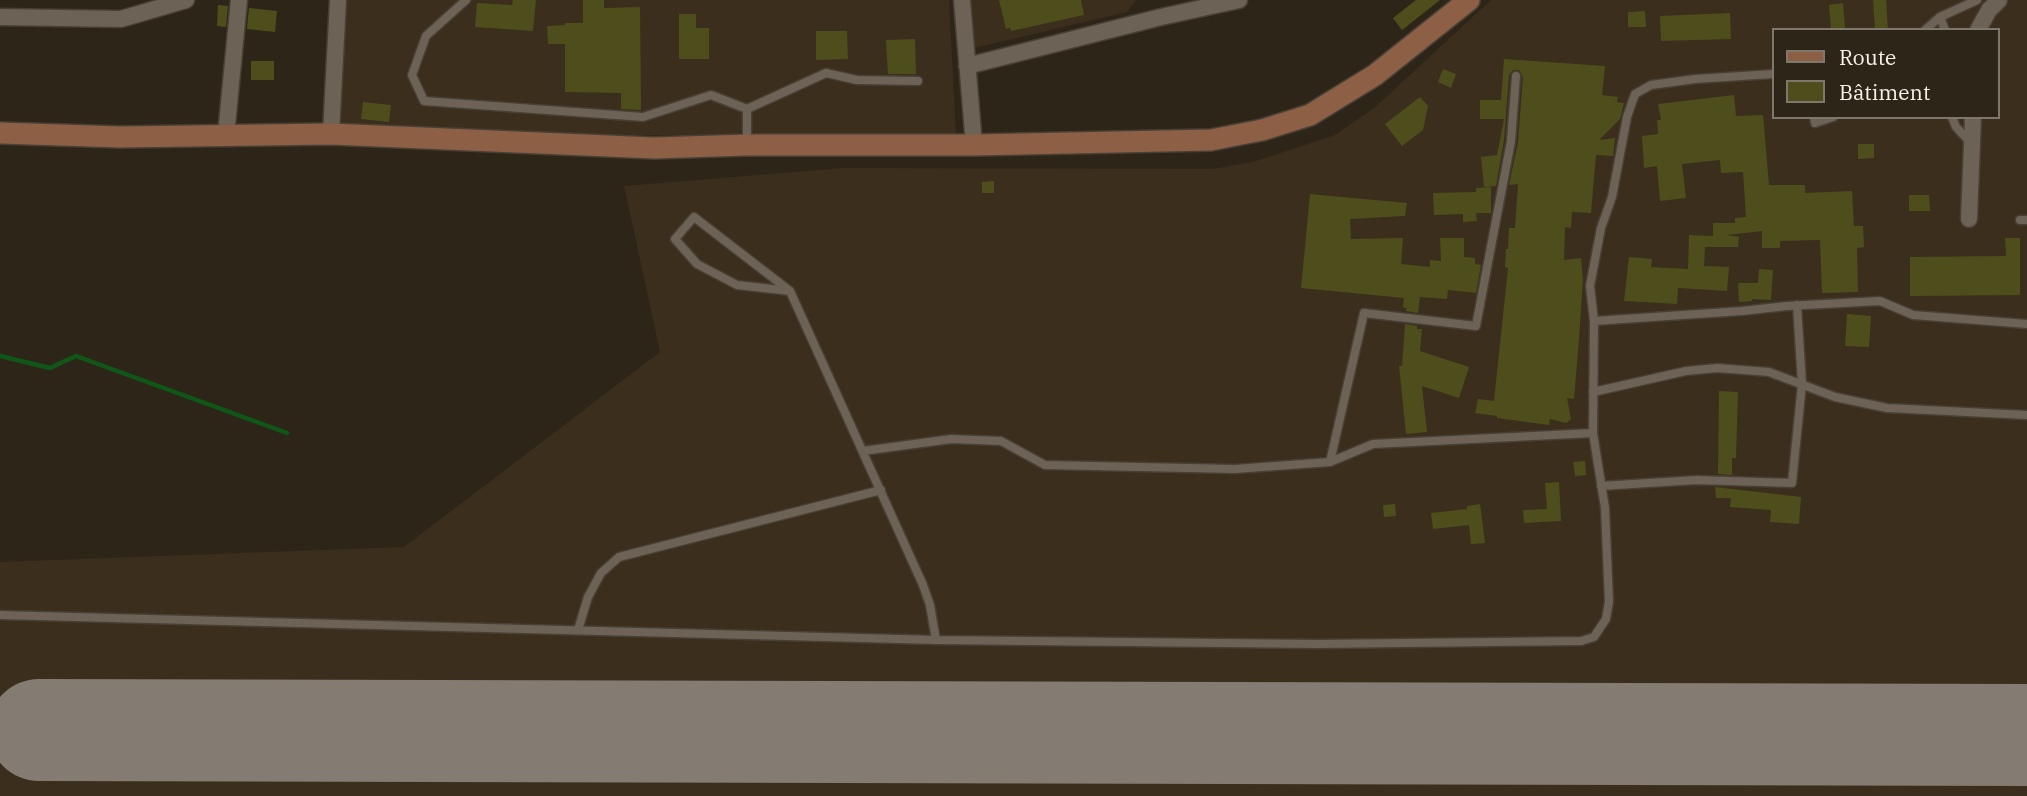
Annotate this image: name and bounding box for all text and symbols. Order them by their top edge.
legend [1772,28,1999,119]
text: Route [1839,43,1896,71]
text: Bâtiment [1839,78,1930,106]

